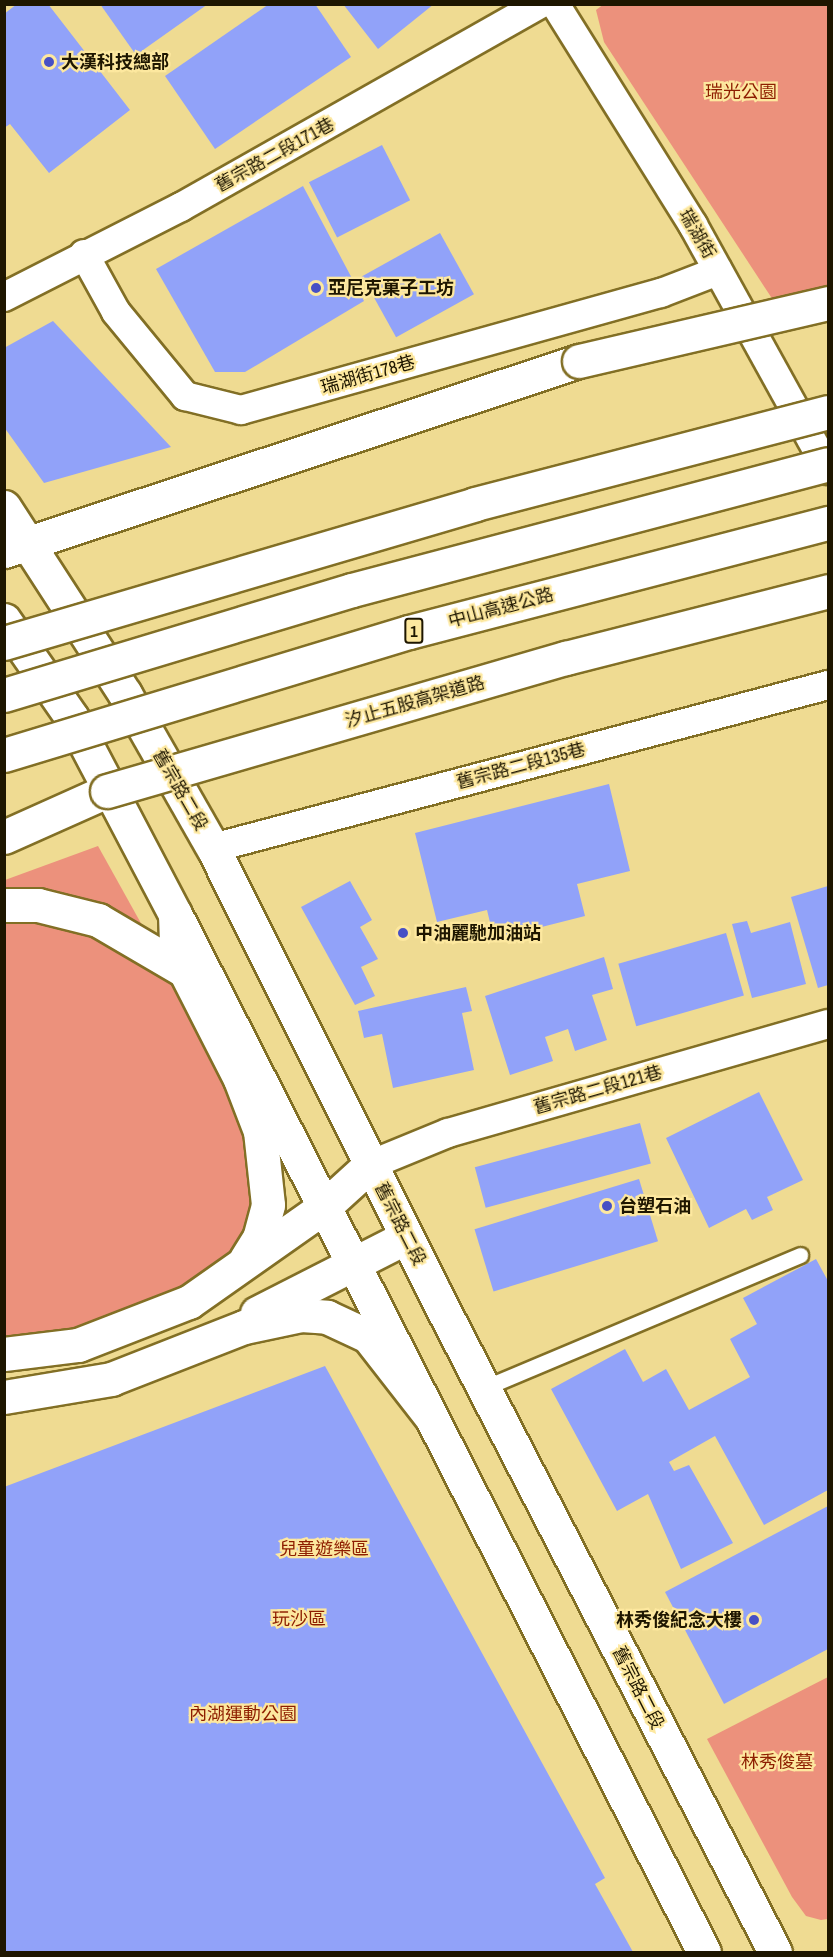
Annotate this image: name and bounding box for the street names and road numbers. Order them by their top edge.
street label: 舊宗路二段171巷 [212,113,338,197]
street label: 瑞湖街 [674,205,720,263]
street label: 瑞湖街178巷 [319,351,417,399]
street label: 中山高速公路 [446,584,556,632]
road number: 1 [404,618,424,644]
street label: 汐止五股高架道路 [343,672,487,732]
street label: 舊宗路二段135巷 [454,738,588,794]
street label: 舊宗路二段 [148,746,212,834]
street label: 舊宗路二段121巷 [531,1061,665,1119]
street label: 舊宗路二段 [370,1179,430,1269]
street label: 舊宗路二段 [608,1643,668,1733]

